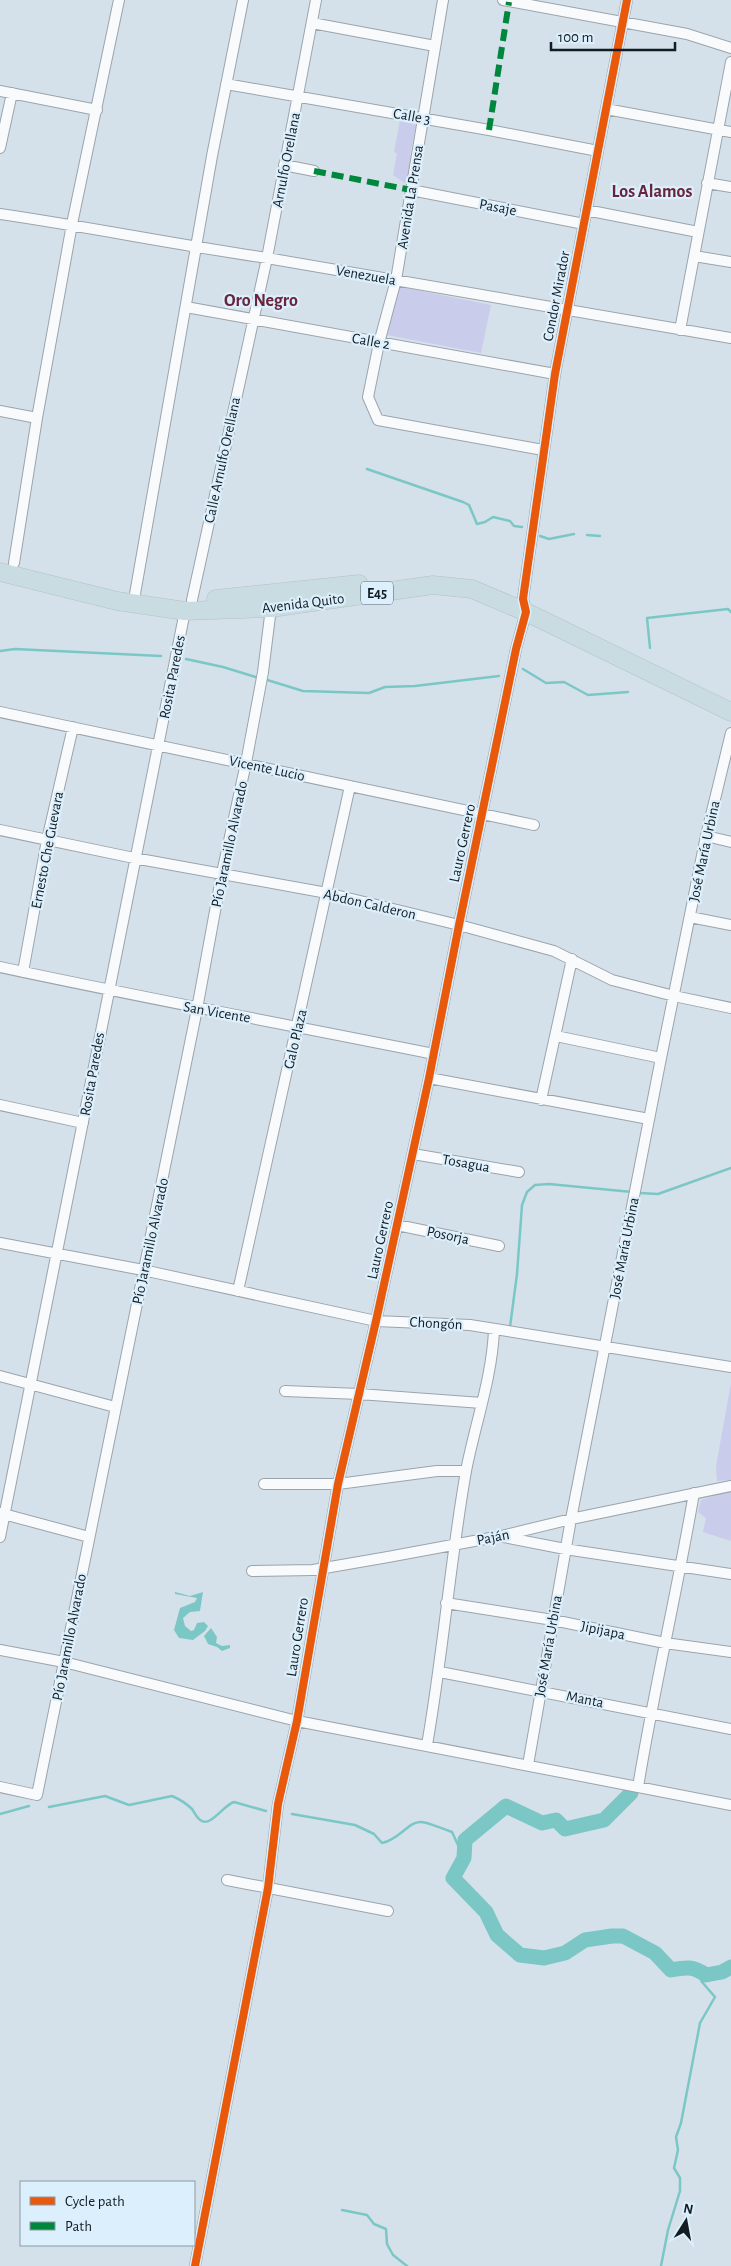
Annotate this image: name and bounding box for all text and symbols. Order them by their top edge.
scale bar [551,20,675,52]
text: 100 m [558,30,593,45]
street label: Calle 3 [392,106,432,127]
street label: Arnulfo Orellana [270,111,303,209]
street label: Avenida La Prensa [395,144,426,250]
district label: Los Alamos [612,183,692,201]
street label: Pasaje [478,197,518,218]
street label: Condor Mirador [540,250,573,343]
street label: Venezuela [335,263,397,288]
district label: Oro Negro [224,292,298,310]
street label: Calle 2 [351,331,391,352]
street label: Calle Arnulfo Orellana [202,396,243,524]
road number: E45 [361,582,393,604]
street label: Avenida Quito [261,591,345,616]
street label: Rosita Paredes [157,634,188,720]
street label: Vicente Lucio [228,753,306,784]
street label: Pío Jaramillo Alvarado [209,780,250,909]
street label: Ernesto Che Guevara [29,790,66,910]
street label: José María Urbina [686,799,723,903]
street label: Lauro Gerrero [447,803,478,884]
street label: Abdon Calderon [322,887,418,922]
street label: San Vicente [182,999,252,1026]
street label: Galo Plaza [281,1008,310,1070]
street label: Rosita Paredes [78,1031,107,1117]
street label: Tosagua [441,1152,491,1175]
street label: Pío Jaramillo Alvarado [130,1177,171,1306]
street label: José María Urbina [607,1196,642,1300]
street label: Lauro Gerrero [365,1200,396,1281]
street label: Posorja [425,1224,471,1247]
street label: Chongón [409,1315,463,1332]
street label: Paján [476,1527,511,1548]
street label: Pío Jaramillo Alvarado [50,1572,89,1702]
street label: José María Urbina [532,1594,565,1698]
street label: Lauro Gerrero [284,1597,311,1678]
street label: Jipijapa [579,1618,627,1643]
street label: Manta [565,1689,605,1710]
legend [20,2181,195,2246]
text: Cycle path [65,2194,125,2209]
north arrow [661,2196,711,2246]
text: N [682,2201,694,2217]
text: Path [65,2219,92,2234]

